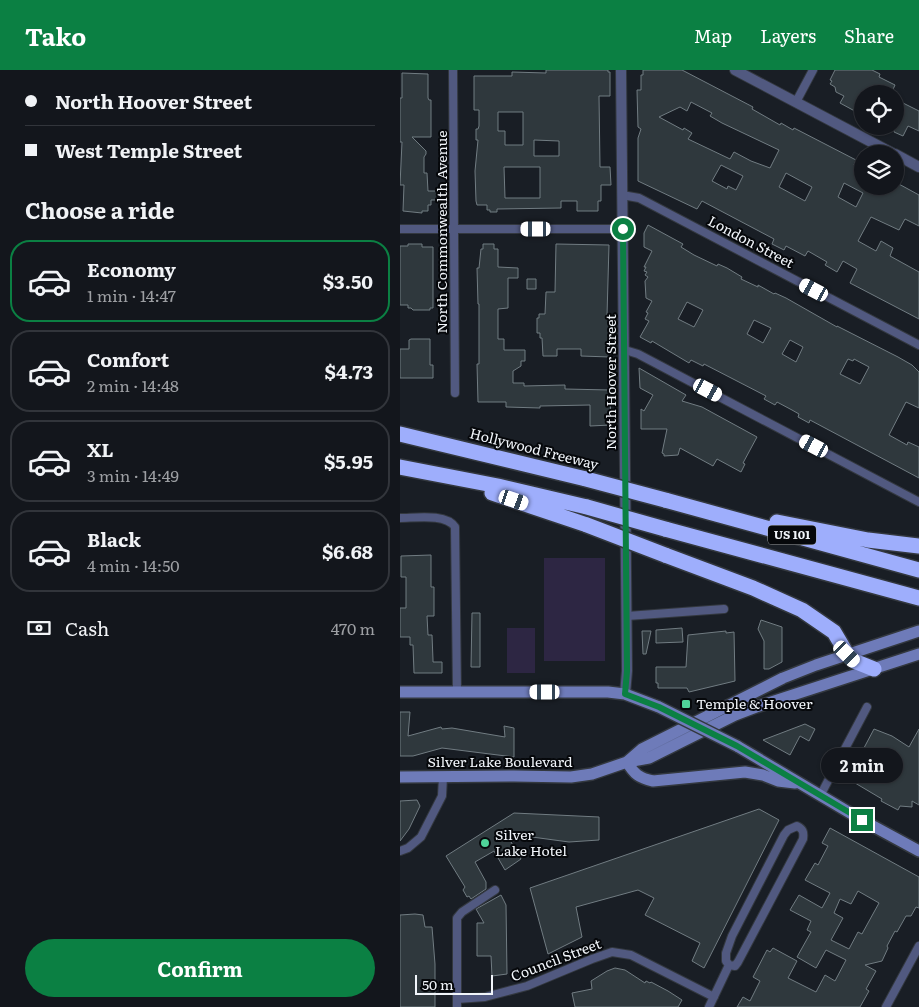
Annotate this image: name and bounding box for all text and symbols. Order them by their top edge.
text: Tako [25,18,86,53]
text: Map [694,22,732,49]
text: Layers [760,22,816,49]
text: Share [844,22,894,49]
map controls [854,85,904,195]
button: locate [854,85,904,135]
text: North Hoover Street [55,87,252,115]
street label: North Commonwealth Avenue [431,130,451,334]
text: West Temple Street [55,136,242,164]
button: layers [854,145,904,195]
text: Choose a ride [25,193,174,226]
street label: London Street [705,210,798,272]
route start [612,218,634,240]
car [521,222,551,237]
text: Economy [87,255,176,283]
icon: car [27,259,72,304]
text: $3.50 [323,267,373,295]
car [797,276,830,304]
text: 1 min · 14:47 [87,283,176,307]
street label: North Hoover Street [600,314,620,450]
text: Comfort [87,345,169,373]
icon: car [27,349,72,394]
text: $4.73 [325,357,373,385]
text: 2 min · 14:48 [87,373,179,397]
car [691,376,724,404]
street label: Hollywood Freeway [468,422,602,474]
car [797,432,830,460]
text: XL [87,435,114,463]
icon: car [27,439,72,484]
text: $5.95 [324,447,373,475]
text: 3 min · 14:49 [87,463,179,487]
car [497,488,530,512]
text: Black [87,525,141,553]
road number: US 101 [768,526,816,544]
icon: car [27,529,72,574]
text: $6.68 [322,537,373,565]
text: 4 min · 14:50 [87,553,180,577]
icon: cash [25,614,53,642]
text: Cash [65,614,109,642]
text: 470 m [331,616,375,640]
car [831,638,862,670]
car [530,685,560,700]
place label: Temple & Hoover [696,693,813,713]
marker: Temple & Hoover [680,698,692,710]
callout: 2 min [821,748,903,782]
street label: Silver Lake Boulevard [427,751,573,771]
text: 2 min [840,753,884,777]
route end [851,809,873,831]
place label: Silver Lake Hotel [495,824,567,860]
marker: Silver Lake Hotel [479,837,491,849]
street label: Council Street [508,933,604,985]
button: Confirm [25,939,375,997]
scale bar [415,972,492,995]
text: 50 m [422,974,454,994]

